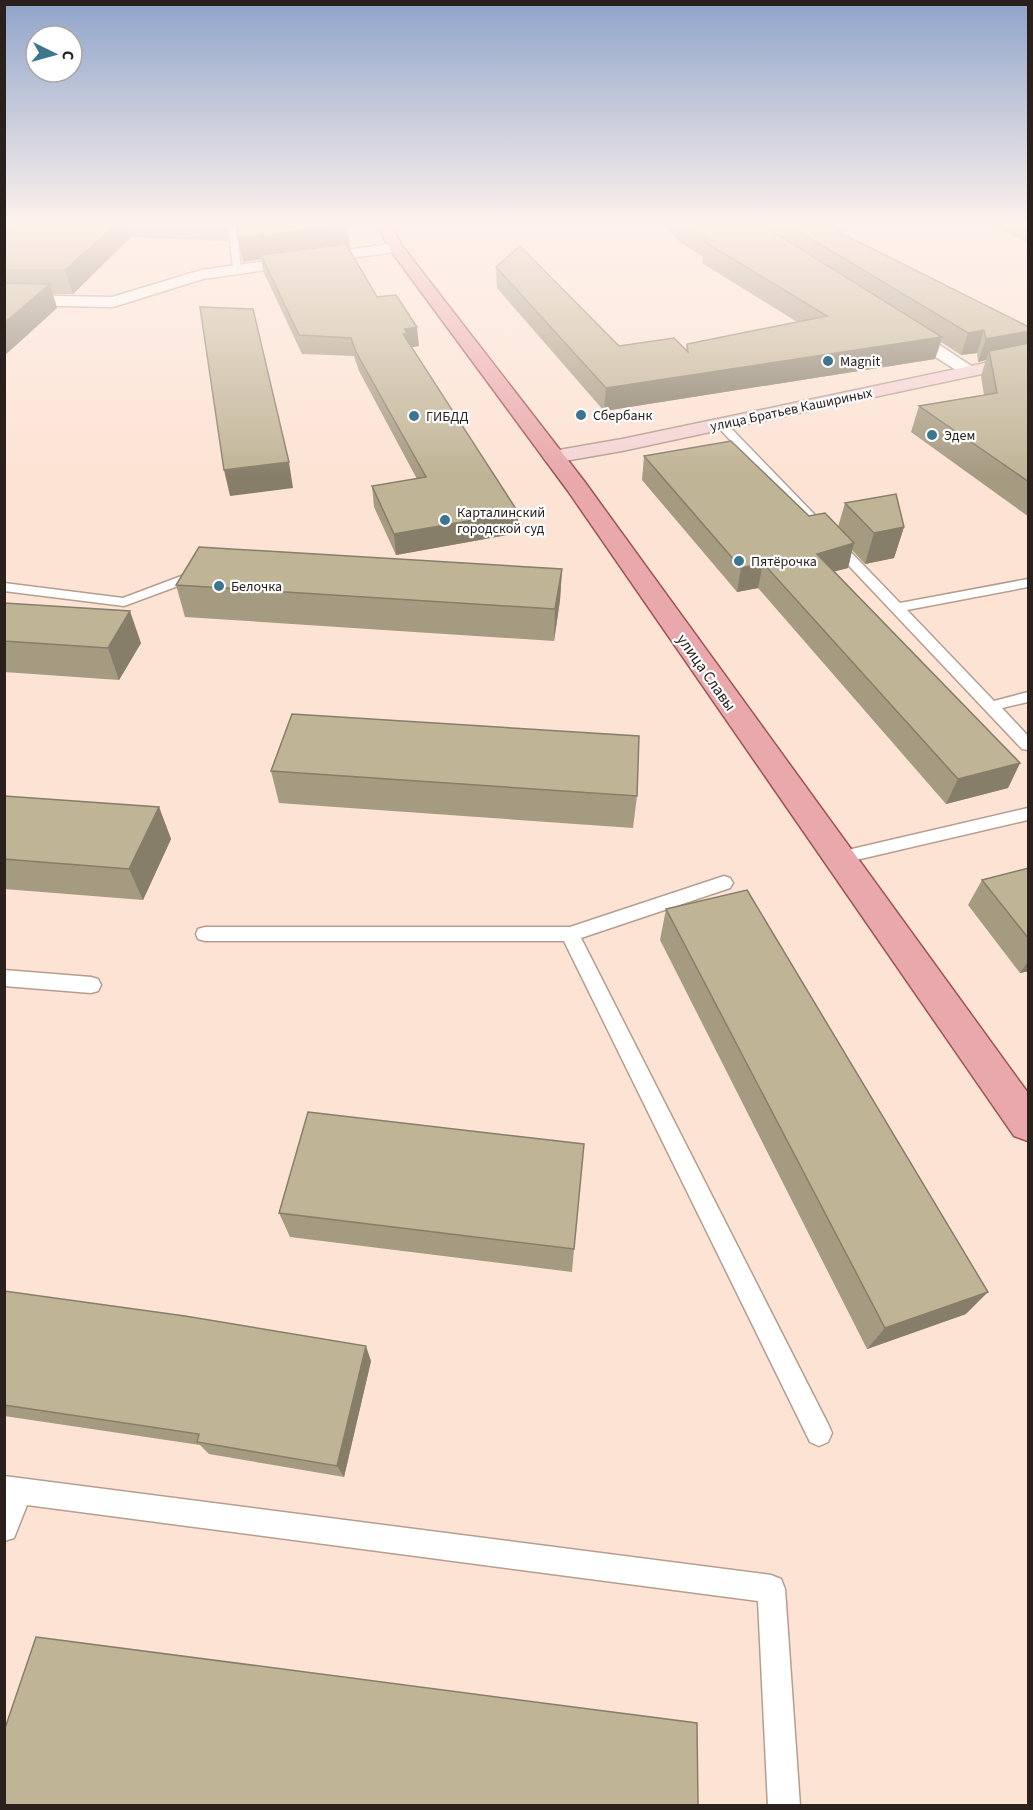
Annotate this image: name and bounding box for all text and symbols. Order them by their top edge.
north arrow [24,24,84,84]
text: С [57,50,79,61]
place label: Magnit [840,352,880,372]
marker: Magnit [821,354,835,368]
street label: улица Братьев Кашириных [708,383,875,437]
place label: Сбербанк [593,406,652,426]
place label: ГИБДД [426,407,469,427]
marker: Сбербанк [574,408,588,422]
marker: ГИБДД [407,409,421,423]
place label: Эдем [944,426,975,446]
marker: Эдем [925,428,939,442]
place label: Карталинский городской суд [457,503,545,539]
marker: Карталинский городской суд [438,513,452,527]
place label: Пятёрочка [751,552,817,572]
marker: Пятёрочка [732,554,746,568]
place label: Белочка [231,577,282,597]
marker: Белочка [212,579,226,593]
street label: улица Славы [671,630,741,716]

